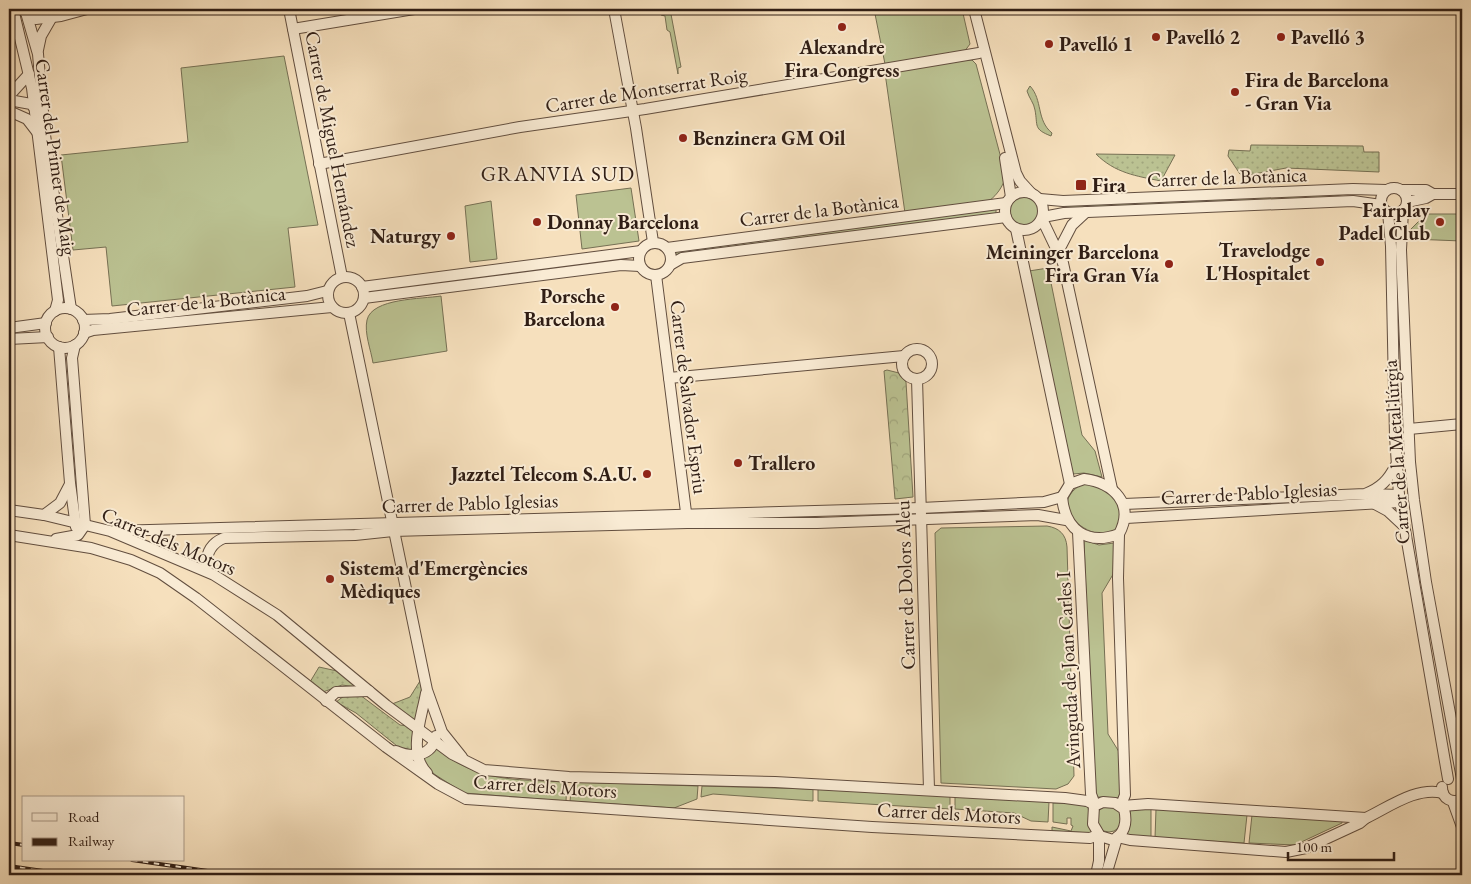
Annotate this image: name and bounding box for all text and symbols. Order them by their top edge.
marker: Alexandre Fira Congress [836,21,848,33]
place label: Pavelló 2 [1166,24,1240,50]
place label: Pavelló 3 [1291,24,1365,50]
street label: Carrer de Miguel Hernández [299,29,367,250]
place label: Pavelló 1 [1059,31,1133,57]
marker: Pavelló 2 [1150,31,1162,43]
marker: Pavelló 3 [1275,31,1287,43]
place label: Alexandre Fira Congress [785,34,899,83]
marker: Pavelló 1 [1043,38,1055,50]
street label: Carrer del Primer de Maig [29,57,83,257]
street label: Carrer de Montserrat Roig [543,61,749,119]
place label: Fira de Barcelona - Gran Via [1245,67,1389,116]
marker: Fira de Barcelona - Gran Via [1229,86,1241,98]
place label: Benzinera GM Oil [693,125,846,151]
marker: Benzinera GM Oil [677,132,689,144]
district label: GRANVIA SUD [481,160,635,187]
street label: Carrer de la Botànica [1147,161,1307,193]
place label: Fira [1092,172,1126,198]
marker: Fira [1074,178,1088,192]
street label: Carrer de la Botànica [738,187,900,233]
place label: Fairplay Padel Club [1339,197,1430,246]
place label: Donnay Barcelona [547,209,699,235]
marker: Donnay Barcelona [531,216,543,228]
marker: Fairplay Padel Club [1434,216,1446,228]
place label: Naturgy [370,223,441,249]
marker: Naturgy [445,230,457,242]
place label: Travelodge L'Hospitalet [1206,237,1310,286]
place label: Meininger Barcelona Fira Gran Vía [986,239,1159,288]
marker: Travelodge L'Hospitalet [1314,256,1326,268]
marker: Meininger Barcelona Fira Gran Vía [1163,258,1175,270]
street label: Carrer de la Botànica [125,280,287,322]
place label: Porsche Barcelona [524,283,605,332]
street label: Carrer de Salvador Espriu [664,298,714,496]
marker: Porsche Barcelona [609,301,621,313]
street label: Carrer de la Metal·lúrgia [1377,359,1415,545]
place label: Trallero [748,450,815,476]
marker: Trallero [732,457,744,469]
place label: Jazztel Telecom S.A.U. [449,461,637,487]
marker: Jazztel Telecom S.A.U. [641,468,653,480]
street label: Carrer de Pablo Iglesias [1160,475,1338,511]
street label: Carrer de Pablo Iglesias [381,487,559,519]
street label: Carrer de Dolors Aleu [889,499,921,670]
street label: Carrer dels Motors [98,501,240,581]
place label: Sistema d'Emergències Mèdiques [340,555,528,604]
street label: Avinguda de Joan Carles I [1050,571,1086,770]
marker: Sistema d'Emergències Mèdiques [324,573,336,585]
street label: Carrer dels Motors [472,768,618,804]
legend [22,796,185,862]
street label: Carrer dels Motors [876,796,1022,830]
text: Road [68,807,100,826]
scale bar [1288,829,1395,861]
text: Railway [68,831,115,850]
text: 100 m [1296,837,1333,856]

